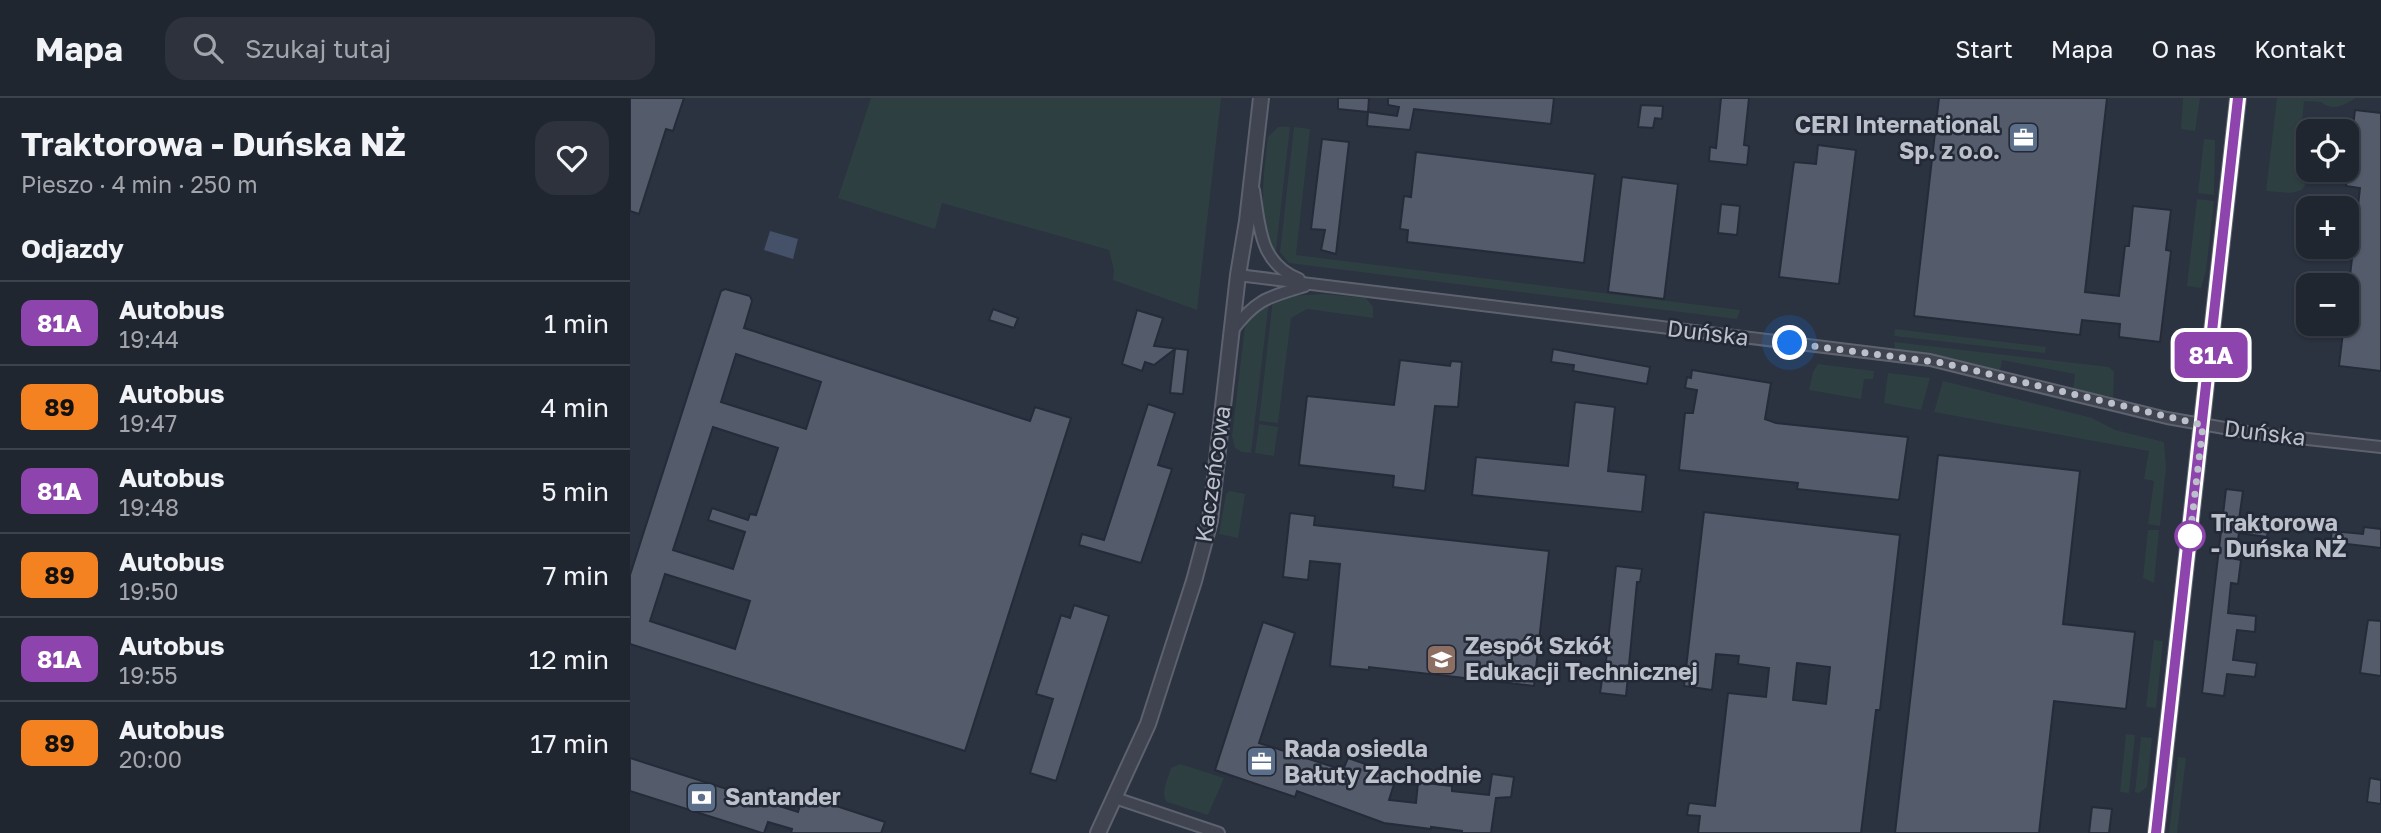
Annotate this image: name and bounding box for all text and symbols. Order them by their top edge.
search box [165,17,655,80]
text: Mapa [35,29,123,68]
icon: search [189,29,227,67]
text: Szukaj tutaj [245,33,391,64]
text: Start [1955,34,2013,63]
text: Mapa [2051,34,2113,63]
text: O nas [2151,34,2216,63]
text: Kontakt [2254,34,2346,63]
place label: CERI International Sp. z o.o. [1795,110,2000,164]
map controls [2296,119,2359,336]
button: locate [2296,119,2359,182]
button: heart [535,121,609,195]
office icon: CERI International Sp. z o.o. [2006,121,2040,155]
text: Traktorowa - Duńska NŻ [21,124,406,163]
text: Pieszo · 4 min · 250 m [21,170,258,198]
button: + [2296,196,2359,259]
text: Odjazdy [21,233,124,264]
button: − [2296,273,2359,336]
text: Autobus [119,294,225,325]
text: 81A [37,308,82,337]
text: 1 min [544,308,609,339]
street label: Duńska [1666,313,1751,351]
text: 19:44 [119,325,179,353]
your location [1772,325,1807,360]
line badge: 81A [2171,332,2251,378]
text: 81A [2189,340,2233,369]
text: Autobus [119,378,225,409]
text: 89 [44,392,75,421]
text: 4 min [541,392,609,423]
street label: Kaczeńcowa [1189,404,1235,544]
text: 19:47 [119,409,177,437]
street label: Duńska [2223,413,2308,451]
text: Autobus [119,462,225,493]
text: 81A [37,476,82,505]
text: 5 min [541,476,609,507]
text: 19:48 [119,493,179,521]
place label: Traktorowa - Duńska NŻ [2211,508,2347,562]
marker: Traktorowa - Duńska NŻ [2175,521,2205,551]
text: Autobus [119,546,225,577]
text: 89 [44,560,75,589]
text: 7 min [543,560,609,591]
text: 19:50 [119,577,179,605]
text: Autobus [119,630,225,661]
place label: Zespół Szkół Edukacji Technicznej [1465,631,1698,685]
school or university icon: Zespół Szkół Edukacji Technicznej [1425,642,1459,676]
text: 81A [37,644,82,673]
text: 12 min [529,644,609,675]
text: 19:55 [119,661,178,689]
text: Autobus [119,714,225,745]
text: 89 [44,728,75,757]
text: 17 min [530,728,609,759]
place label: Rada osiedla Bałuty Zachodnie [1284,734,1482,788]
text: 20:00 [119,745,182,773]
office icon: Rada osiedla Bałuty Zachodnie [1244,745,1278,779]
bank icon: Santander [685,780,719,814]
place label: Santander [725,782,841,810]

